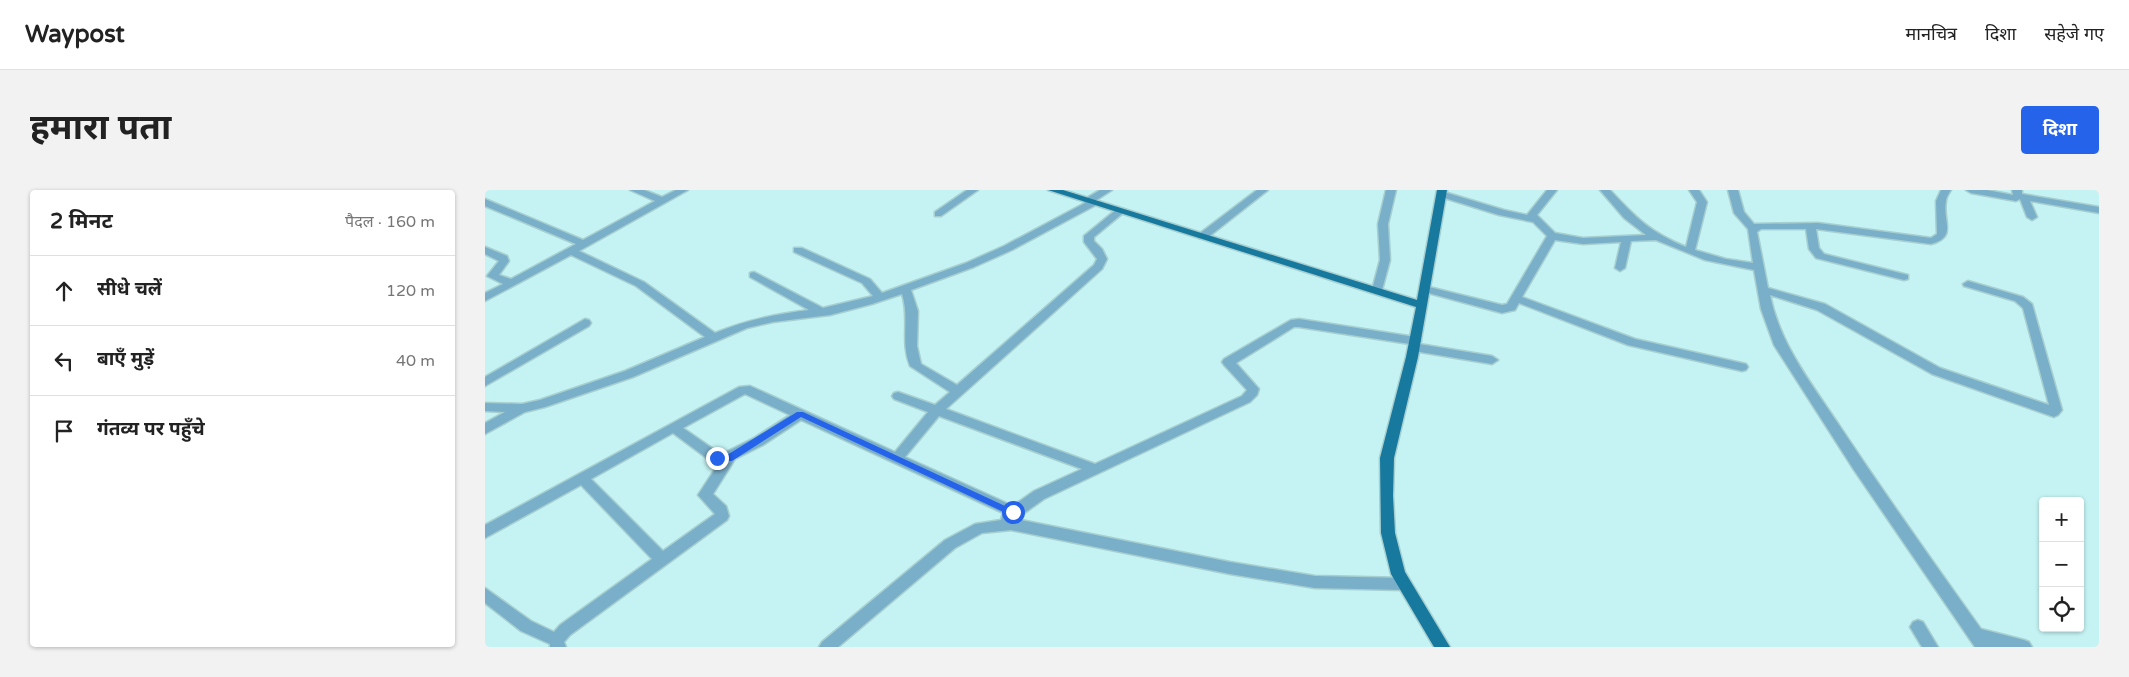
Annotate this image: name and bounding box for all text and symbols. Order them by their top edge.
text: Waypost [25,20,125,49]
text: मानचित्र [1906,23,1957,45]
text: दिशा [1985,23,2016,45]
text: सहेजे गए [2044,23,2104,45]
button: दिशा [2021,106,2099,154]
text: हमारा पता [30,107,171,149]
text: 2 मिनट [50,209,113,234]
text: पैदल · 160 m [345,212,435,232]
icon: ahead [50,277,78,305]
text: सीधे चलें [97,278,162,300]
text: 120 m [386,281,435,301]
icon: left [50,347,78,375]
text: बाएँ मुड़ें [97,348,154,370]
text: 40 m [396,351,435,371]
icon: arrive [50,417,78,445]
text: गंतव्य पर पहुँचे [97,418,205,440]
route end [706,447,729,470]
map controls [2039,497,2084,632]
button: + [2039,497,2084,542]
route start [1002,501,1025,524]
button: − [2039,542,2084,587]
button: locate [2039,587,2084,632]

